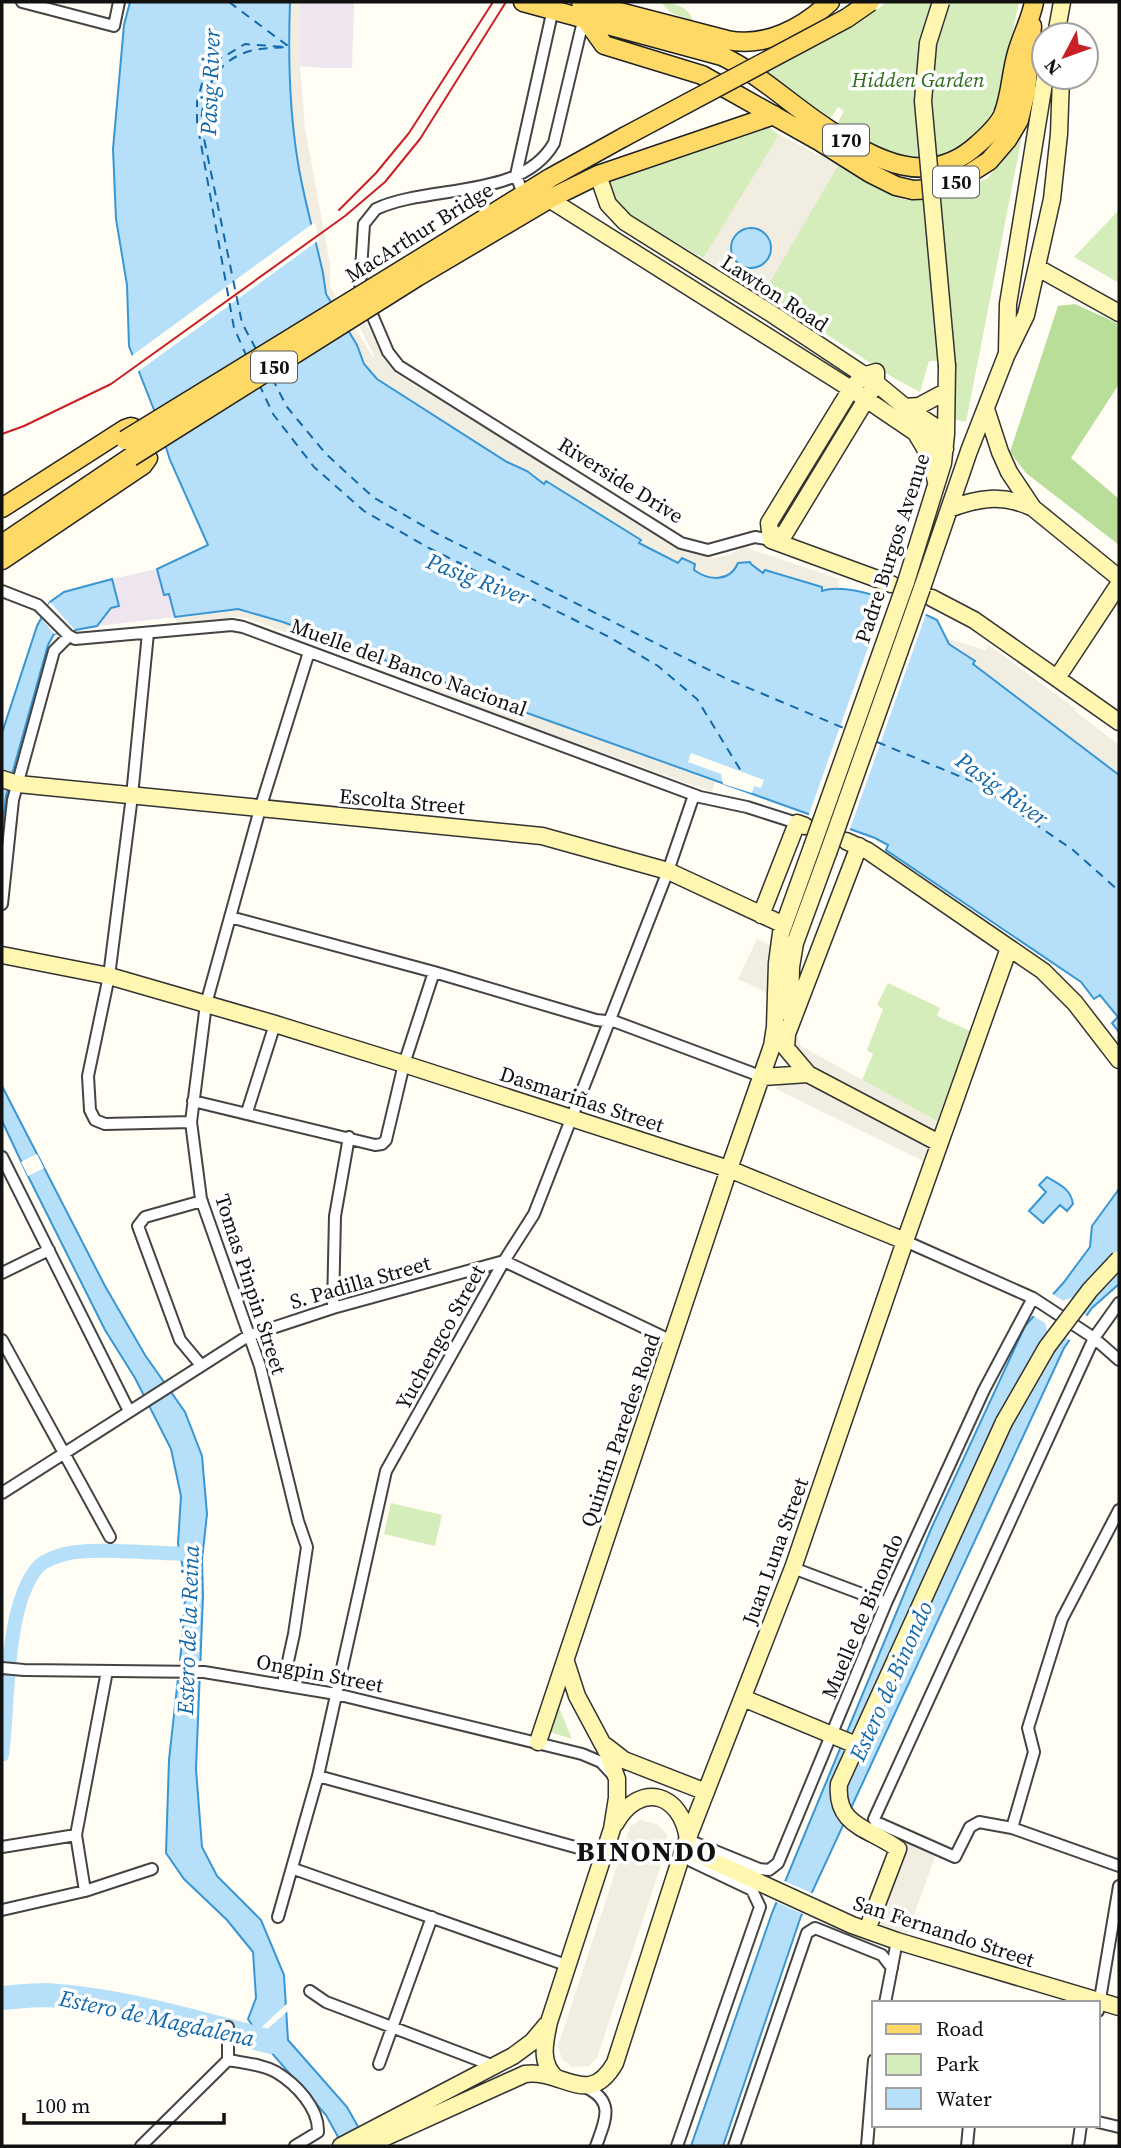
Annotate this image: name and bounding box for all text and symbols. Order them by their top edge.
north arrow [1030,21,1100,91]
water label: Pasig River [192,27,228,137]
text: N [1038,53,1067,81]
park label: Hidden Garden [851,65,985,94]
road number: 170 [823,124,869,156]
road number: 150 [933,166,979,198]
street label: MacArthur Bridge [340,175,498,289]
street label: Lawton Road [716,247,834,339]
road number: 150 [251,352,297,382]
street label: Riverside Drive [553,430,689,530]
street label: Padre Burgos Avenue [848,449,936,647]
water label: Pasig River [421,544,535,613]
street label: Muelle del Banco Nacional [287,611,531,723]
water label: Pasig River [948,744,1055,834]
street label: Escolta Street [338,781,466,821]
street label: Dasmariñas Street [496,1059,668,1139]
street label: Tomas Pinpin Street [208,1190,294,1378]
street label: S. Padilla Street [286,1248,434,1316]
street label: Yuchengco Street [388,1259,492,1415]
street label: Quintin Paredes Road [573,1329,667,1531]
street label: Juan Luna Street [735,1473,815,1630]
street label: Muelle de Binondo [814,1529,910,1703]
water label: Estero de la Reina [169,1544,207,1717]
water label: Estero de Binondo [841,1596,941,1767]
street label: Ongpin Street [254,1646,386,1700]
district label: BINONDO [576,1832,718,1870]
street label: San Fernando Street [850,1888,1038,1974]
water label: Estero de Magdalena [55,1981,258,2054]
legend [872,2001,1100,2127]
text: Road [936,2014,984,2043]
text: Park [936,2049,980,2078]
scale bar [24,2082,224,2126]
text: Water [936,2084,992,2113]
text: 100 m [35,2091,90,2120]

